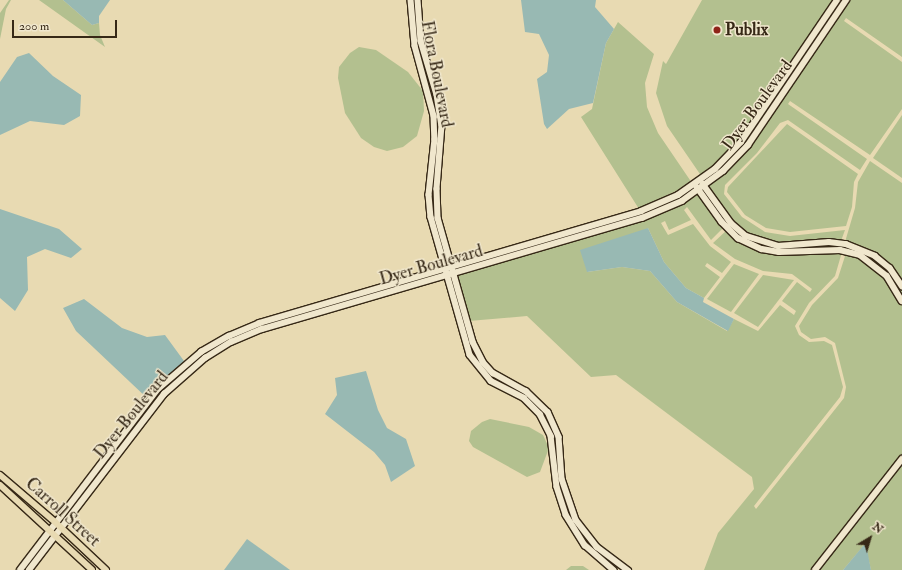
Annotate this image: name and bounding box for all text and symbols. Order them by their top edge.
scale bar [14,12,119,38]
text: 200 m [19,19,49,34]
street label: Flora Boulevard [417,19,457,129]
place label: Publix [725,20,768,40]
marker: Publix [712,25,722,35]
street label: Dyer Boulevard [717,56,797,154]
street label: Dyer Boulevard [377,241,485,289]
street label: Dyer Boulevard [90,367,172,463]
street label: Carroll Street [21,473,105,551]
north arrow [850,518,890,558]
text: N [870,520,886,536]

